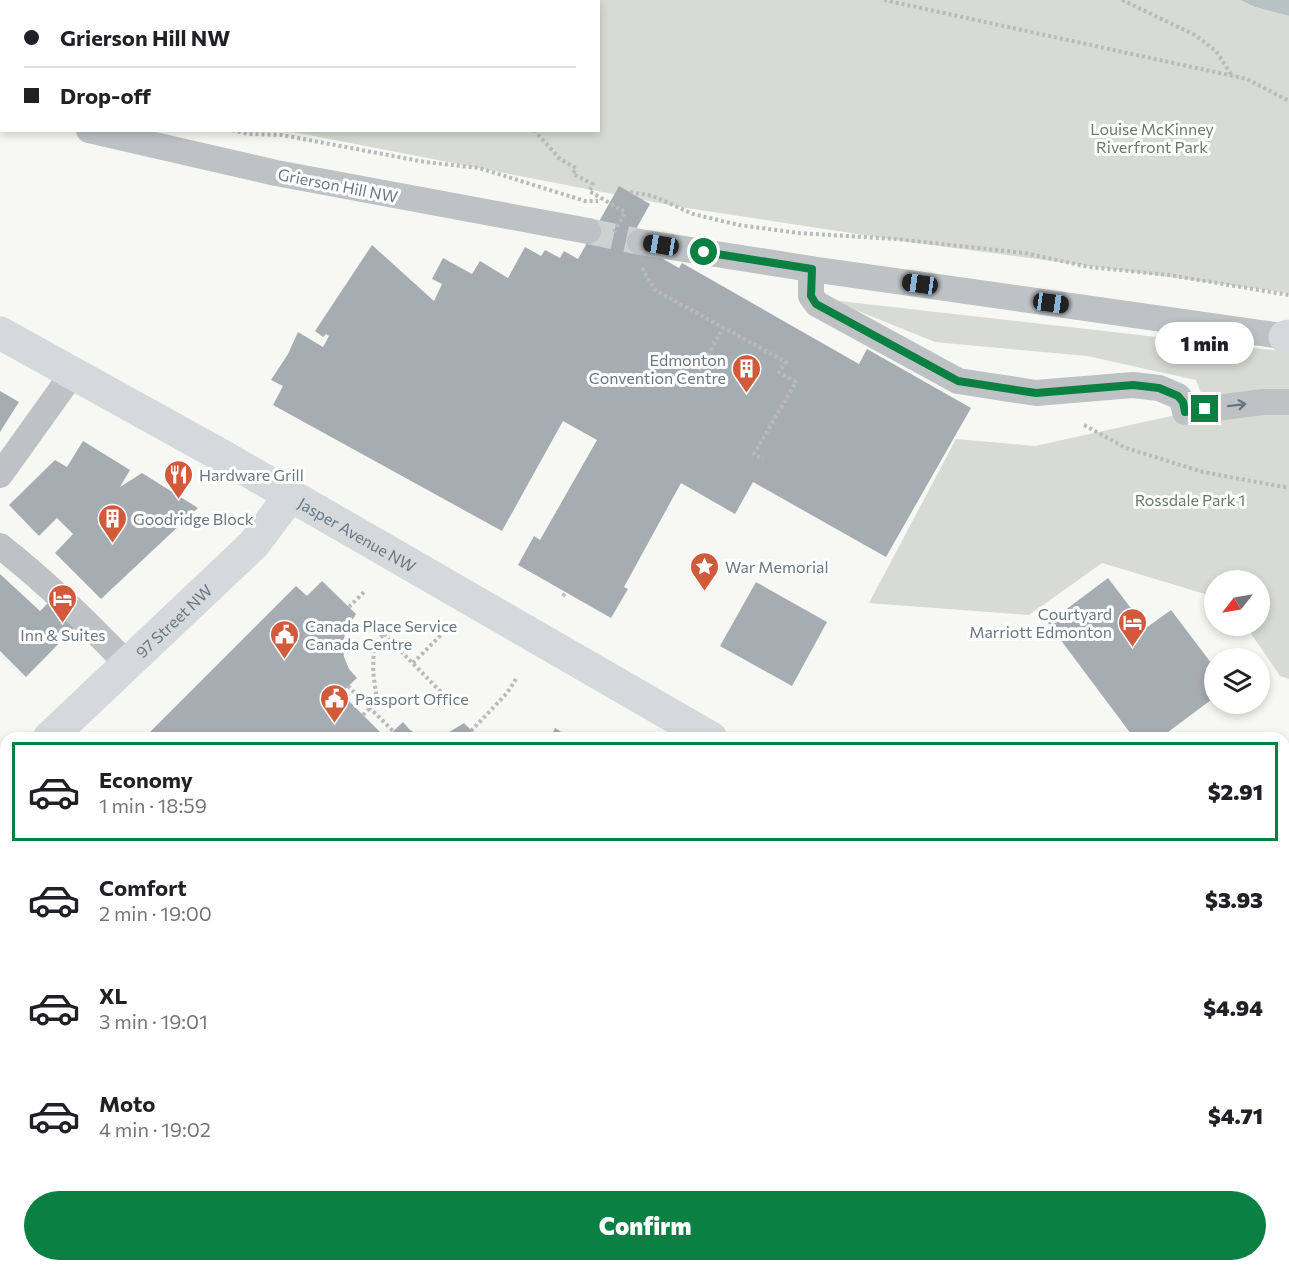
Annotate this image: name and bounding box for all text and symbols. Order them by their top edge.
text: Grierson Hill NW [60,24,230,51]
text: Drop-off [60,82,151,109]
park label: Louise McKinney Riverfront Park [1090,119,1214,156]
street label: Grierson Hill NW [277,164,399,206]
car [642,233,680,257]
route start [690,238,717,265]
car [901,273,939,295]
car [1032,292,1070,314]
callout: 1 min [1156,322,1254,364]
text: 1 min [1180,331,1229,355]
place label: Edmonton Convention Centre [589,350,726,387]
building icon: Edmonton Convention Centre [731,352,763,394]
route end [1191,395,1218,422]
one-way arrow [1227,400,1247,411]
restaurant icon: Hardware Grill [162,458,194,500]
place label: Hardware Grill [199,465,304,484]
park label: Rossdale Park 1 [1135,490,1245,509]
street label: Jasper Avenue NW [295,493,420,575]
building icon: Goodridge Block [96,502,128,544]
place label: Goodridge Block [133,509,254,528]
place icon: War Memorial [688,550,720,592]
place label: War Memorial [725,557,828,576]
north arrow [1204,570,1270,636]
map controls [1204,570,1270,714]
street label: 97 Street NW [131,580,215,661]
hotel icon: Inn & Suites [47,582,79,624]
place label: Courtyard Marriott Edmonton [969,604,1112,641]
hotel icon: Courtyard Marriott Edmonton [1117,606,1149,648]
place label: Canada Place Service Canada Centre [305,616,457,653]
public building icon: Canada Place Service Canada Centre [268,618,300,660]
place label: Inn & Suites [20,625,106,644]
button: layers [1204,648,1270,714]
public building icon: Passport Office [318,682,350,724]
place label: Passport Office [355,689,469,708]
icon: car [27,765,81,819]
text: Economy [99,766,193,793]
text: $2.91 [1208,778,1263,805]
text: 1 min · 18:59 [99,793,207,817]
icon: car [27,873,81,927]
text: Comfort [99,874,187,901]
text: $3.93 [1205,886,1263,913]
text: 2 min · 19:00 [99,901,212,925]
icon: car [27,981,81,1035]
text: XL [99,982,127,1009]
text: $4.94 [1203,994,1263,1021]
text: 3 min · 19:01 [99,1009,208,1033]
icon: car [27,1089,81,1143]
text: Moto [99,1090,155,1117]
text: $4.71 [1208,1102,1263,1129]
text: 4 min · 19:02 [99,1117,211,1141]
button: Confirm [24,1191,1266,1260]

